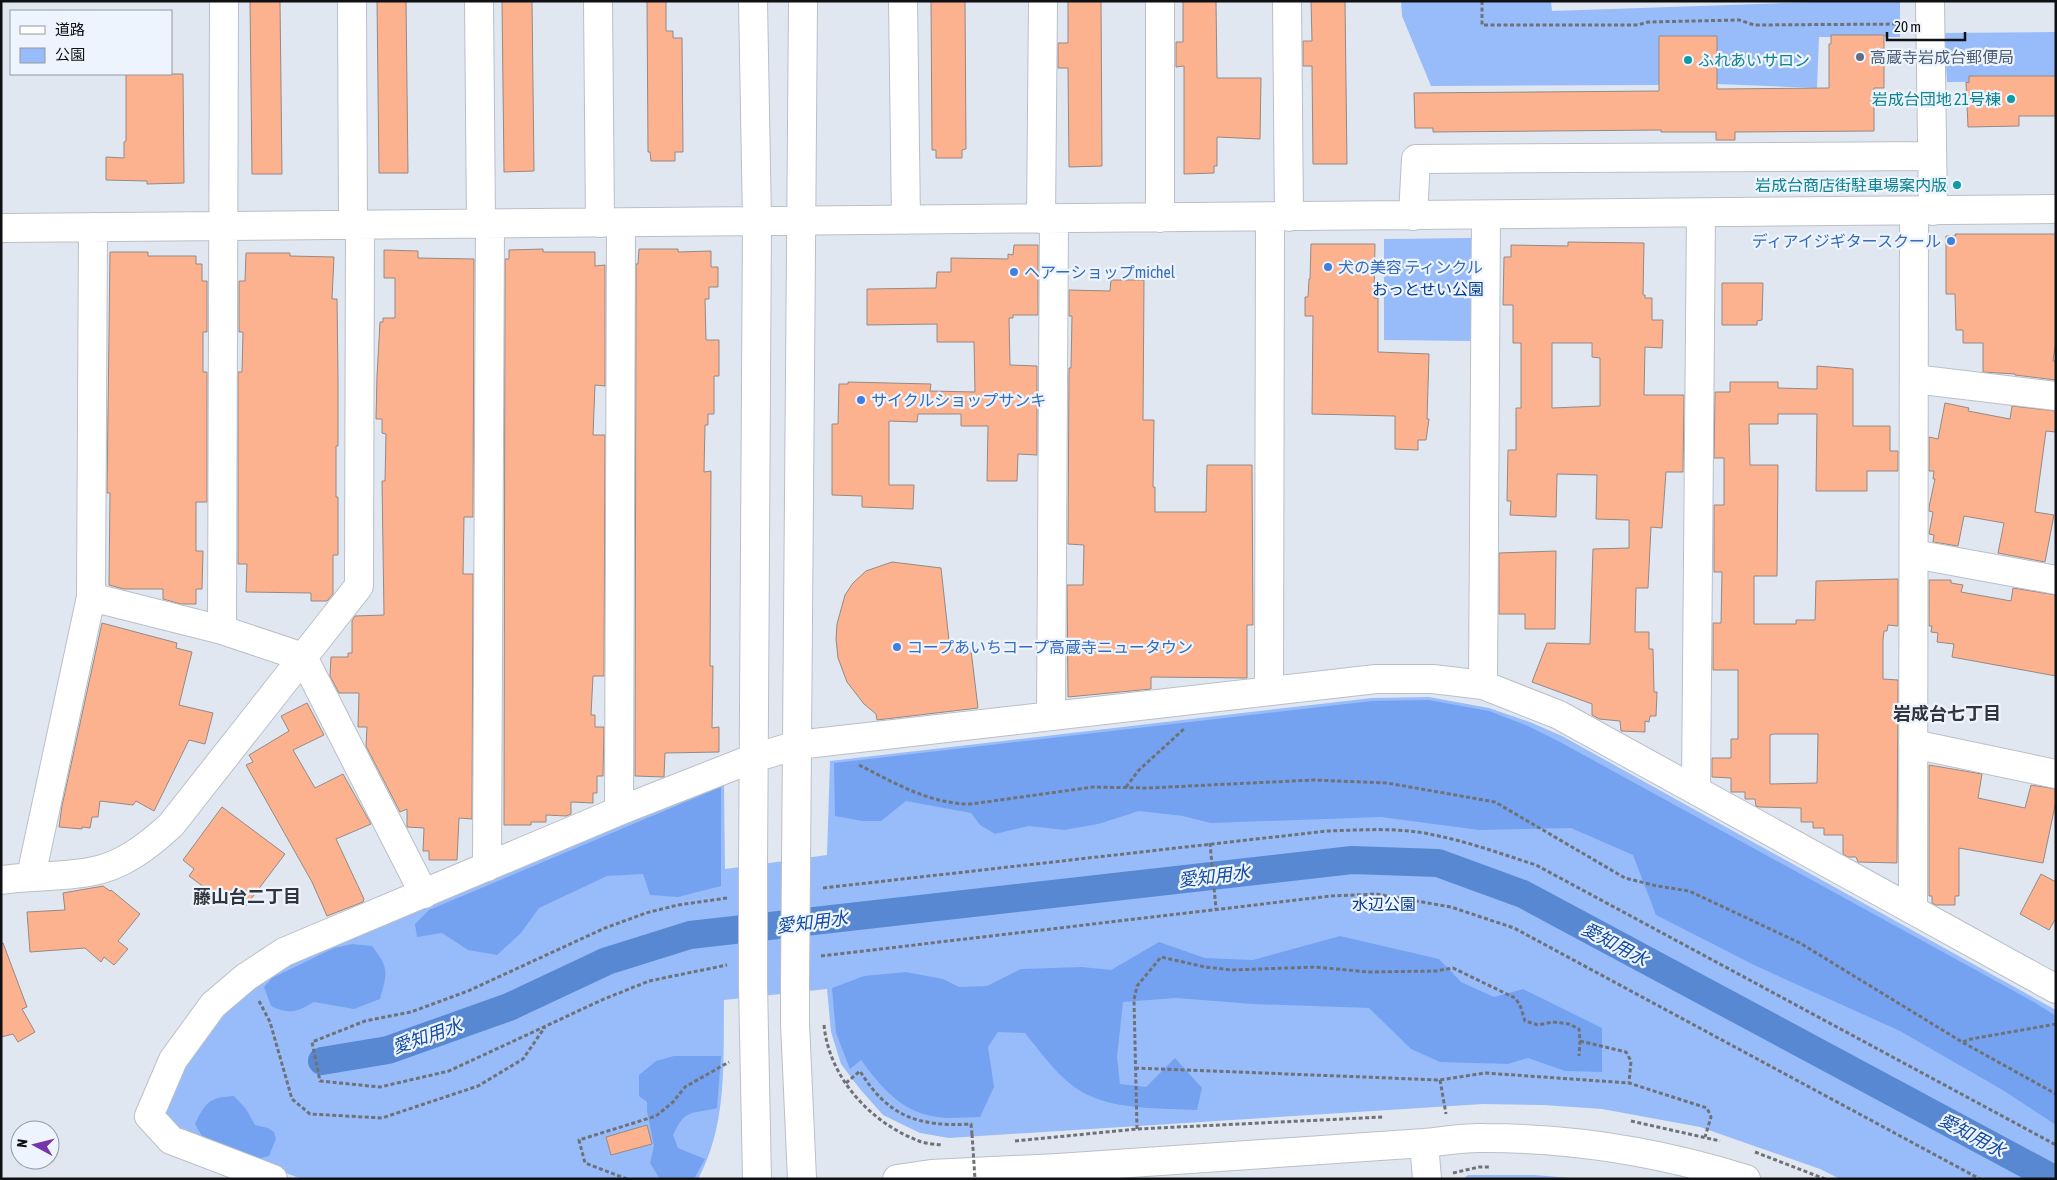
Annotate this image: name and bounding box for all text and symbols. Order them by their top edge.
legend [10,10,172,75]
scale bar [1887,10,1964,42]
text: 20 m [1894,18,1921,35]
text: 道路 [55,21,85,38]
text: 公園 [55,46,85,63]
place label: 高蔵寺岩成台郵便局 [1870,48,2014,66]
place label: ふれあいサロン [1698,51,1810,69]
marker: 高蔵寺岩成台郵便局 [1854,51,1866,63]
marker: ふれあいサロン [1682,54,1694,66]
place label: 岩成台団地 21号棟 [1872,90,2001,108]
marker: 岩成台団地 21号棟 [2005,93,2017,105]
place label: 岩成台商店街駐車場案内版 [1755,176,1947,194]
marker: 岩成台商店街駐車場案内版 [1951,179,1963,191]
place label: ディアイジギタースクール [1752,232,1941,250]
marker: ディアイジギタースクール [1945,235,1957,247]
place label: 犬の美容 ティンクル [1338,258,1483,276]
marker: 犬の美容 ティンクル [1322,261,1334,273]
place label: ヘアーショップmichel [1024,263,1176,281]
marker: ヘアーショップmichel [1008,266,1020,278]
park label: おっとせい公園 [1372,280,1484,298]
place label: サイクルショップサンキ [871,391,1046,409]
marker: サイクルショップサンキ [855,394,867,406]
place label: コープあいちコープ高蔵寺ニュータウン [907,638,1193,656]
marker: コープあいちコープ高蔵寺ニュータウン [891,641,903,653]
district label: 岩成台七丁目 [1893,703,2001,724]
water label: 愛知用水 [1177,861,1253,891]
district label: 藤山台二丁目 [193,886,301,907]
park label: 水辺公園 [1352,895,1416,913]
water label: 愛知用水 [775,907,851,937]
water label: 愛知用水 [1578,918,1653,971]
water label: 愛知用水 [390,1014,466,1058]
water label: 愛知用水 [1935,1109,2010,1162]
north arrow [10,1120,60,1170]
text: N [14,1138,31,1148]

